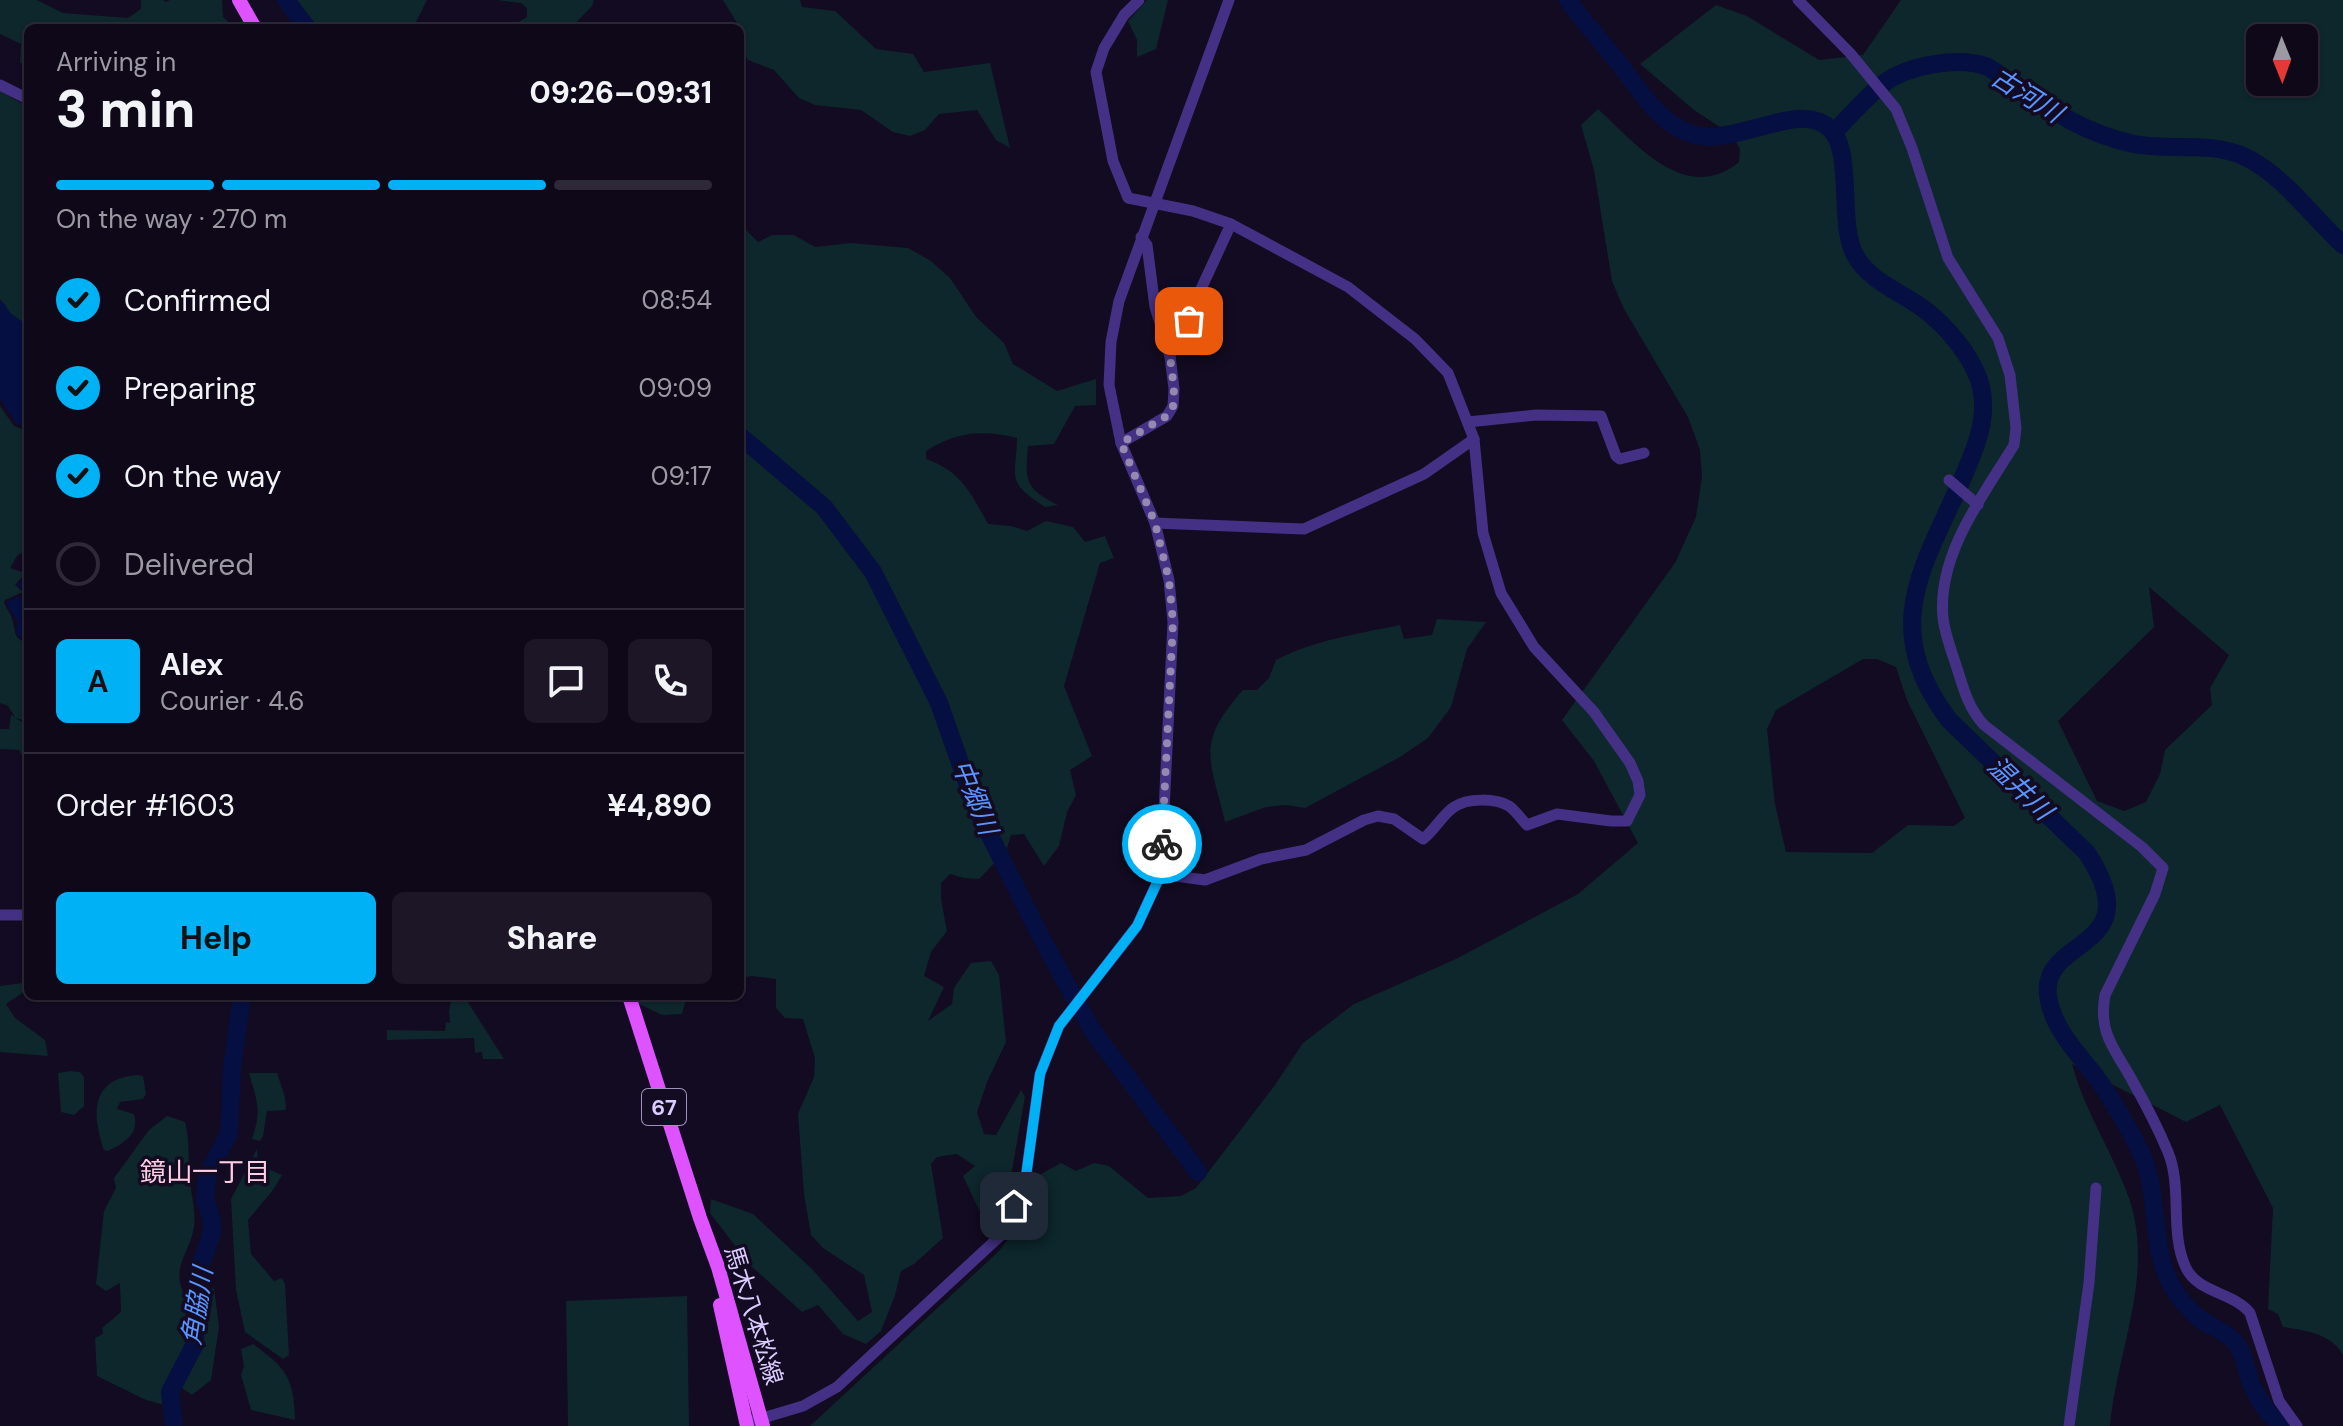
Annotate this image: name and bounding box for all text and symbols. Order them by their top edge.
north arrow [2246,24,2318,96]
map controls [2246,24,2318,96]
text: Arriving in [56,45,176,79]
water label: 古河川 [1985,60,2072,132]
text: 09:26–09:31 [530,73,712,112]
text: 3 min [56,75,195,143]
text: On the way · 270 m [56,202,287,236]
icon: check [56,278,100,322]
text: Confirmed [124,281,271,320]
text: 08:54 [642,283,712,317]
pin [1155,287,1223,355]
icon: bag [1167,299,1211,343]
icon: check [56,366,100,410]
text: Preparing [124,369,256,408]
text: 09:09 [639,371,712,405]
icon: check [56,454,100,498]
text: On the way [124,457,281,496]
text: 09:17 [651,459,712,493]
text: Delivered [124,545,254,584]
button: chat [524,639,608,723]
button: phone [628,639,712,723]
text: Alex [160,645,223,684]
text: A [87,662,109,701]
text: Courier · 4.6 [160,684,305,718]
water label: 温井川 [1980,749,2062,829]
water label: 中郷川 [945,754,1006,842]
text: Order #1603 [56,786,235,825]
text: ¥4,890 [607,786,712,825]
courier [1122,804,1202,884]
icon: bike [1140,822,1184,866]
button: Help [56,892,376,984]
button: Share [392,892,712,984]
road number: 67 [642,1089,686,1125]
district label: 鏡山一丁目 [140,1155,270,1189]
pin [980,1172,1048,1240]
icon: home [992,1184,1036,1228]
street label: 馬木八本松線 [718,1242,790,1388]
water label: 角脇川 [174,1262,220,1347]

